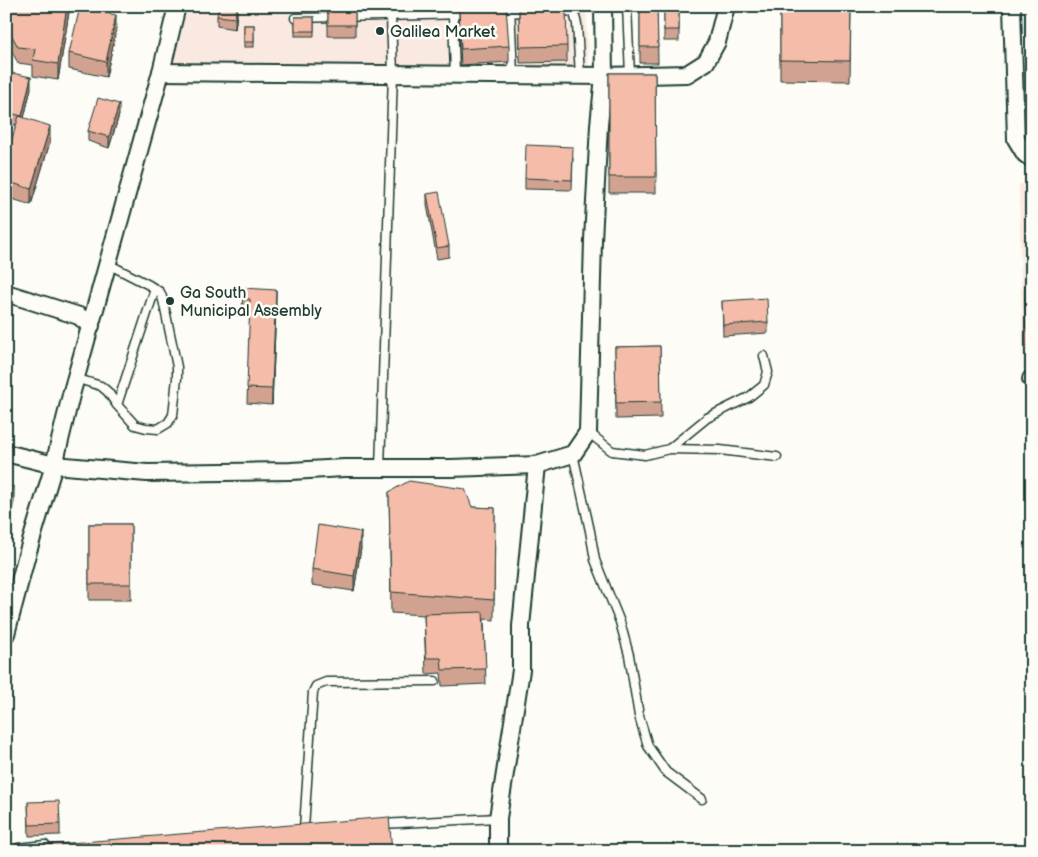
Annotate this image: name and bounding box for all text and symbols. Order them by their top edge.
place label: Galilea Market [390,23,495,42]
marker: Galilea Market [374,25,386,37]
place label: Ga South Municipal Assembly [180,284,322,321]
marker: Ga South Municipal Assembly [164,295,176,307]

